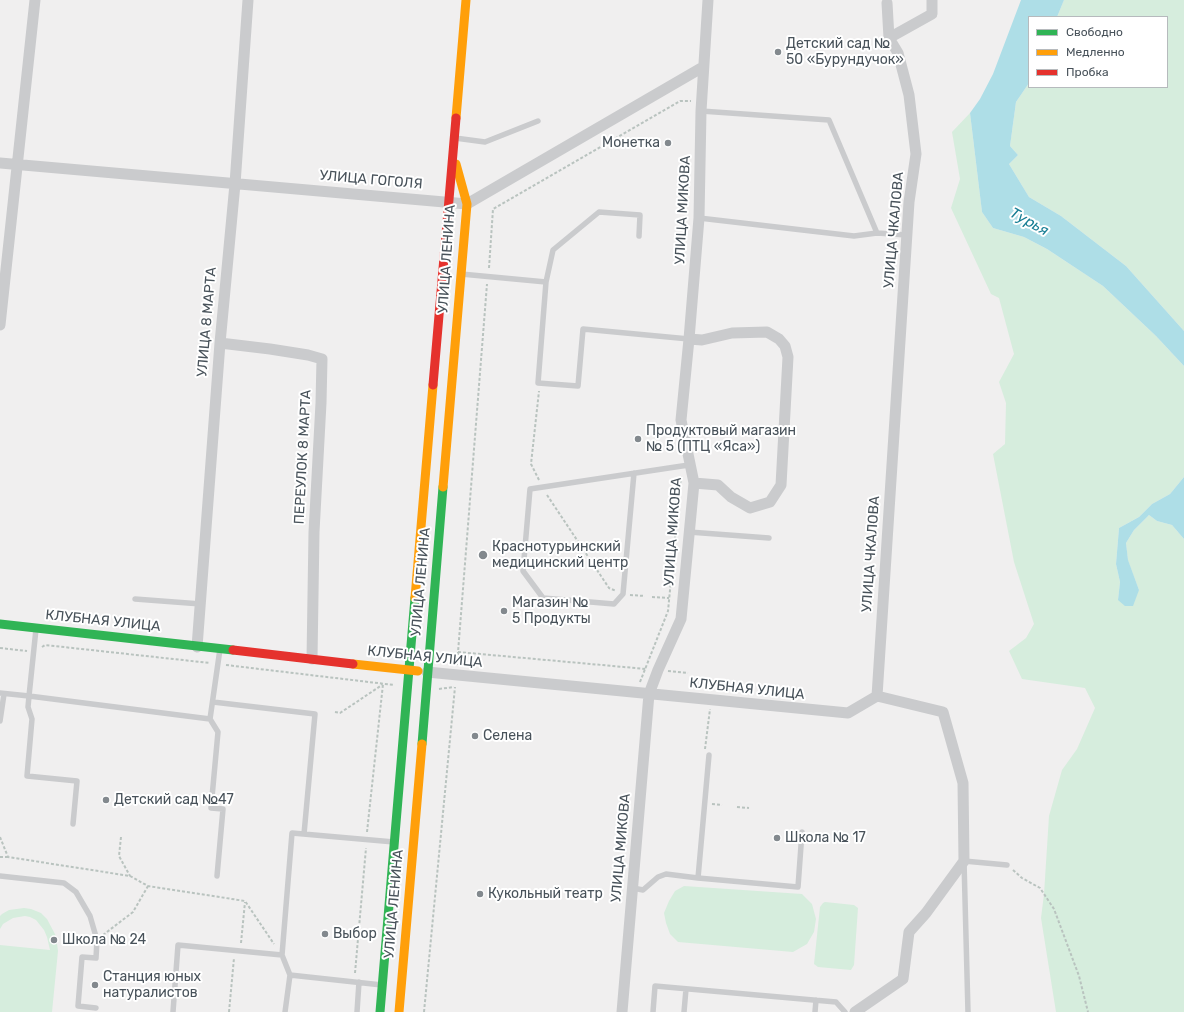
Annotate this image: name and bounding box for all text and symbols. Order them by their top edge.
legend [1028,16,1168,88]
text: Свободно [1066,25,1123,39]
place label: Детский сад № 50 «Бурундучок» [786,36,904,68]
text: Медленно [1066,45,1125,59]
marker: Детский сад № 50 «Бурундучок» [773,47,783,57]
text: Пробка [1066,65,1109,79]
place label: Монетка [602,135,660,151]
marker: Монетка [663,138,673,148]
street label: УЛИЦА МИКОВА [672,155,694,265]
street label: УЛИЦА ГОГОЛЯ [319,167,423,193]
street label: УЛИЦА ЧКАЛОВА [881,171,907,289]
street label: УЛИЦА ЛЕНИНА [435,204,459,314]
water label: Турья [1006,204,1052,240]
street label: УЛИЦА 8 МАРТА [194,266,220,378]
street label: ПЕРЕУЛОК 8 МАРТА [291,389,315,525]
place label: Продуктовый магазин № 5 (ПТЦ «Яса») [646,423,796,456]
marker: Продуктовый магазин № 5 (ПТЦ «Яса») [633,434,643,444]
street label: УЛИЦА МИКОВА [661,477,685,587]
street label: УЛИЦА ЧКАЛОВА [859,495,883,613]
street label: УЛИЦА ЛЕНИНА [408,527,434,637]
place label: Краснотурьинский медицинский центр [492,539,628,572]
marker: Краснотурьинский медицинский центр [477,549,489,561]
place label: Магазин № 5 Продукты [512,595,591,628]
marker: Магазин № 5 Продукты [499,606,509,616]
street label: КЛУБНАЯ УЛИЦА [45,607,161,635]
street label: КЛУБНАЯ УЛИЦА [367,643,483,671]
street label: КЛУБНАЯ УЛИЦА [689,675,805,703]
place label: Селена [483,728,532,744]
marker: Селена [470,731,480,741]
place label: Детский сад №47 [114,792,234,808]
street label: УЛИЦА МИКОВА [608,793,634,903]
marker: Детский сад №47 [101,795,111,805]
place label: Школа № 17 [785,830,866,846]
marker: Школа № 17 [772,833,782,843]
street label: УЛИЦА ЛЕНИНА [381,849,407,959]
place label: Кукольный театр [488,886,603,902]
marker: Кукольный театр [475,889,485,899]
place label: Выбор [333,926,377,942]
marker: Выбор [320,929,330,939]
place label: Школа № 24 [62,932,146,948]
marker: Школа № 24 [49,935,59,945]
place label: Станция юных натуралистов [103,969,201,1002]
marker: Станция юных натуралистов [90,980,100,990]

